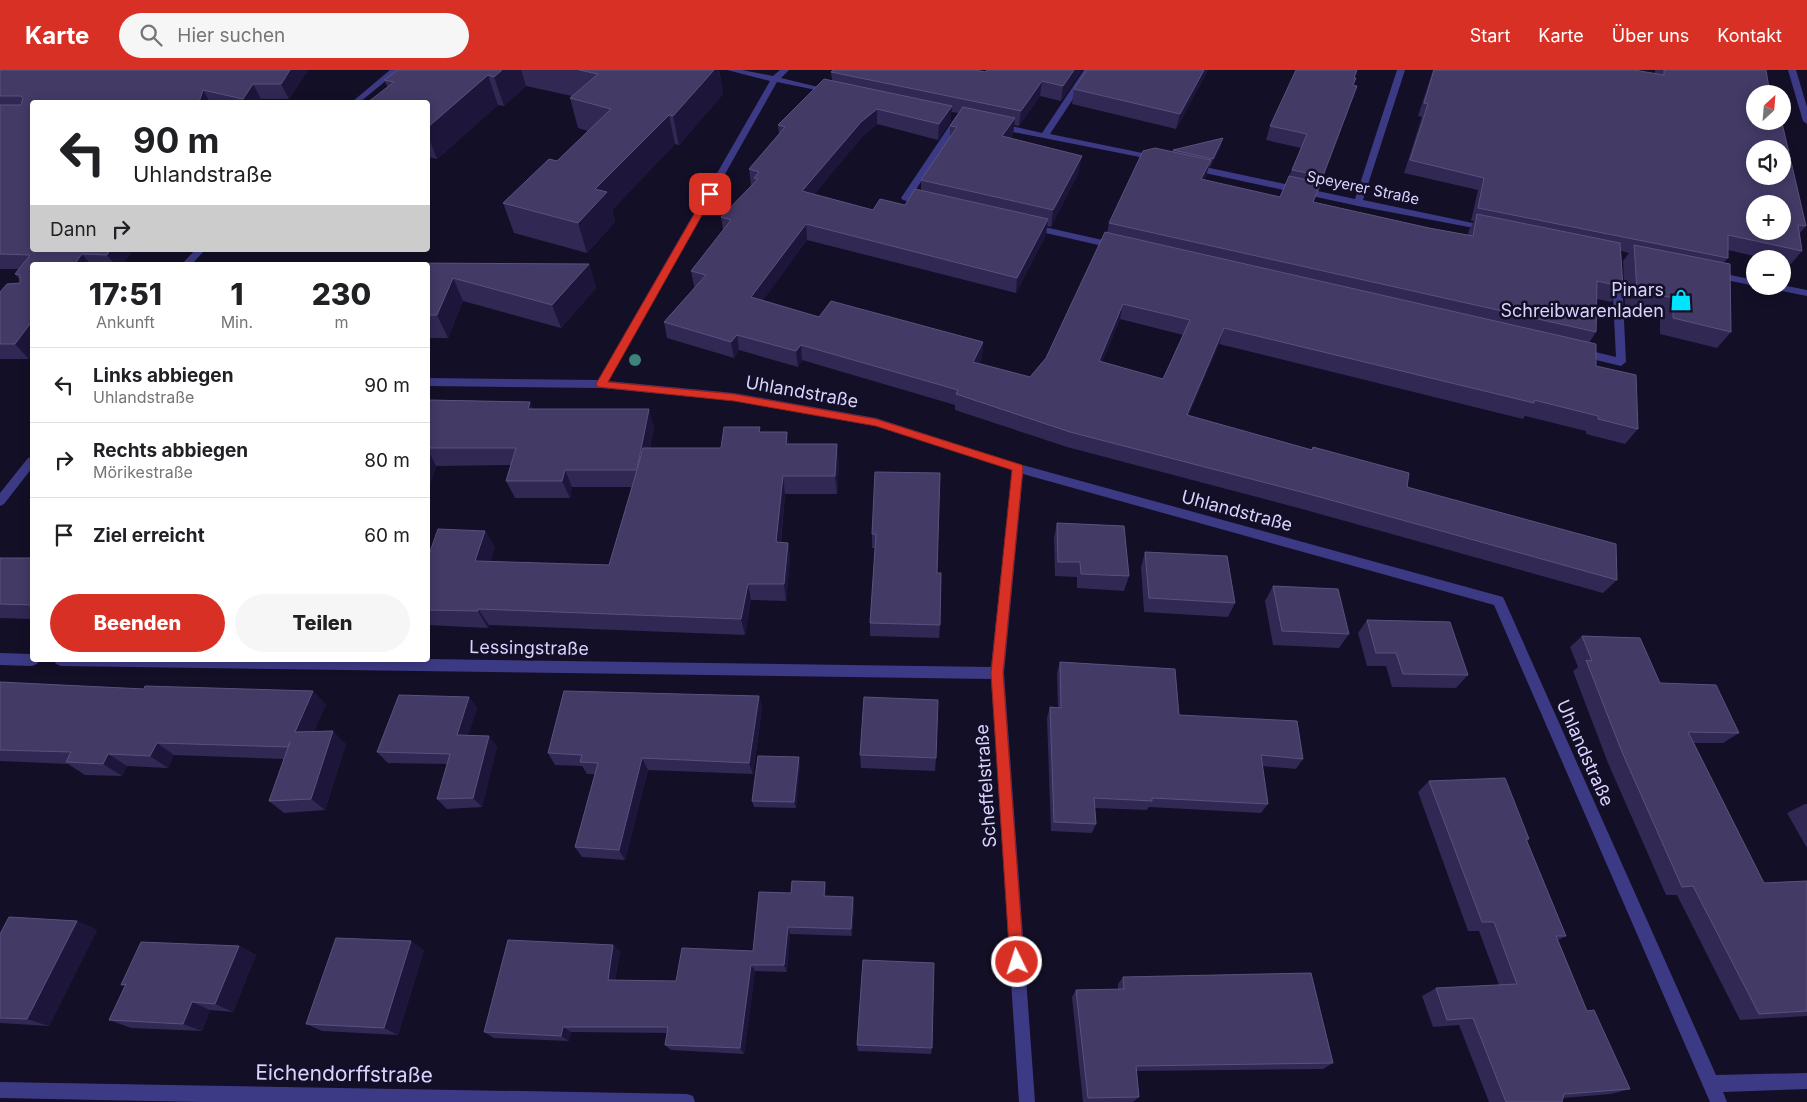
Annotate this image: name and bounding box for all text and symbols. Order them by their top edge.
search box [119,13,469,58]
text: Karte [25,21,89,50]
icon: search [137,21,165,49]
text: Hier suchen [177,24,285,47]
text: Start [1470,25,1510,46]
text: Karte [1538,25,1584,46]
text: Über uns [1612,25,1689,46]
text: Kontakt [1717,25,1782,46]
north arrow [1746,85,1791,130]
map controls [1746,85,1791,295]
text: 90 m [133,119,220,161]
icon: left [50,120,115,185]
button: sound [1746,140,1791,185]
text: Uhlandstraße [133,161,272,187]
street label: Speyerer Straße [1305,166,1421,209]
pin [689,173,731,215]
icon: arrive [696,180,724,208]
button: + [1746,195,1791,240]
icon: right [107,215,135,243]
text: Dann [50,218,97,241]
button: − [1746,250,1791,295]
text: 17:51 [89,276,162,312]
text: 1 [230,276,243,312]
text: 230 [312,276,371,312]
place label: Pinars Schreibwarenladen [1500,279,1664,321]
shop icon: Pinars Schreibwarenladen [1668,287,1694,313]
text: Ankunft [96,312,155,332]
text: Min. [221,312,253,332]
text: m [334,312,349,332]
text: Links abbiegen [93,364,234,387]
icon: left [50,371,78,399]
street label: Uhlandstraße [744,371,860,412]
text: 90 m [364,374,410,397]
text: Uhlandstraße [93,387,194,407]
text: Rechts abbiegen [93,439,248,462]
icon: right [50,446,78,474]
text: 80 m [364,449,410,472]
text: Mörikestraße [93,462,193,482]
street label: Uhlandstraße [1179,486,1295,535]
icon: arrive [50,521,78,549]
text: Ziel erreicht [93,524,205,547]
text: 60 m [364,524,410,547]
button: Beenden [50,594,225,652]
button: Teilen [235,594,410,652]
street label: Lessingstraße [469,636,589,659]
street label: Uhlandstraße [1553,696,1618,809]
street label: Scheffelstraße [971,724,1000,849]
position arrow [990,935,1042,987]
street label: Eichendorffstraße [255,1059,433,1088]

